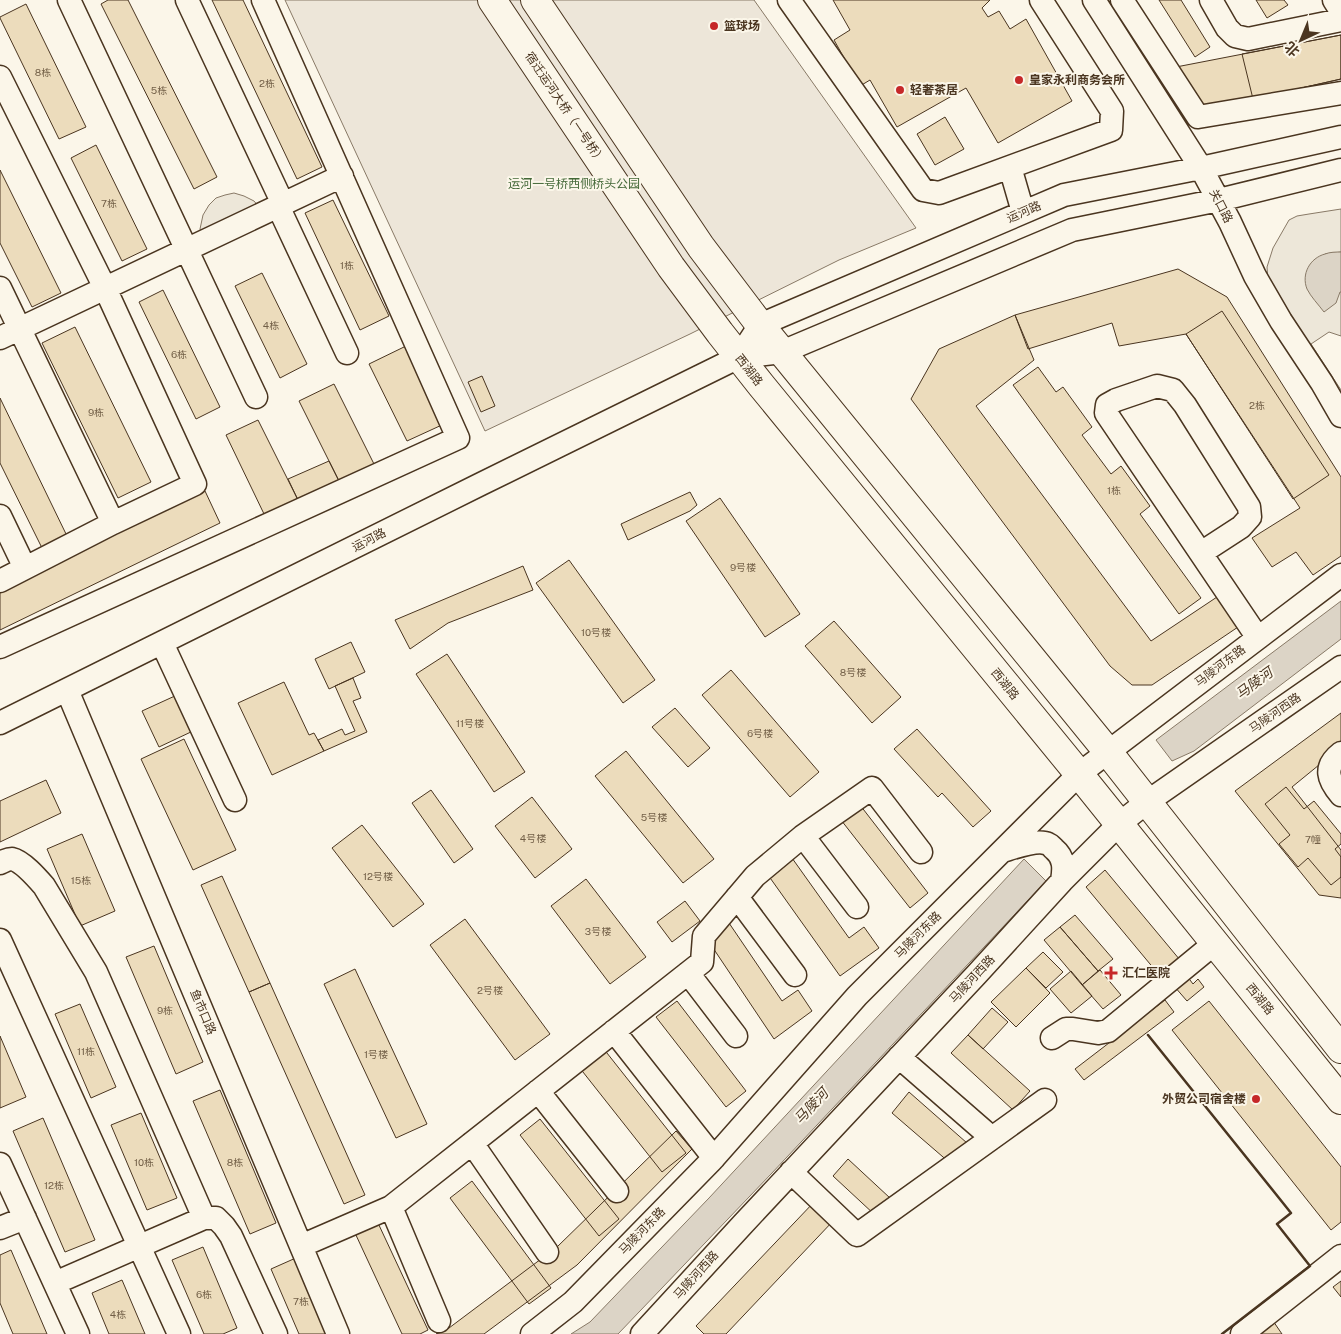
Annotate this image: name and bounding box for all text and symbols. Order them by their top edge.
north arrow [1276,15,1326,65]
place label: 篮球场 [724,19,760,33]
marker: 篮球场 [708,20,720,32]
text: 北 [1281,39,1303,60]
street label: 宿迁运河大桥（一号桥） [522,49,608,167]
house number: 8栋 [35,66,51,78]
place label: 皇家永利商务会所 [1029,73,1125,87]
marker: 皇家永利商务会所 [1013,74,1025,86]
house number: 2栋 [259,77,275,89]
place label: 轻奢茶居 [910,83,958,97]
house number: 5栋 [151,84,167,96]
marker: 轻奢茶居 [894,84,906,96]
park label: 运河一号桥西侧桥头公园 [508,177,640,191]
street label: 关口路 [1207,187,1235,225]
house number: 7栋 [101,197,117,209]
street label: 运河路 [1005,199,1043,225]
house number: 1栋 [340,259,354,271]
house number: 4栋 [263,319,279,331]
house number: 6栋 [171,348,187,360]
street label: 西湖路 [732,352,766,388]
house number: 2栋 [1249,399,1265,411]
house number: 9栋 [88,406,104,418]
house number: 1栋 [1107,484,1121,496]
street label: 运河路 [350,526,388,554]
house number: 9号楼 [730,561,756,573]
house number: 10号楼 [581,626,611,638]
street label: 马陵河东路 [1192,642,1248,690]
water label: 马陵河 [1232,662,1278,702]
house number: 8号楼 [840,666,866,678]
street label: 西湖路 [988,666,1022,702]
street label: 马陵河西路 [1246,690,1304,736]
house number: 11号楼 [456,717,484,729]
house number: 6号楼 [747,727,773,739]
house number: 5号楼 [641,811,667,823]
house number: 4号楼 [520,832,546,844]
house number: 7幢 [1305,833,1321,845]
house number: 12号楼 [363,870,393,882]
house number: 15栋 [71,874,91,886]
street label: 马陵河东路 [892,909,944,961]
house number: 3号楼 [585,925,611,937]
street label: 马陵河西路 [946,952,998,1006]
marker: 汇仁医院 [1104,966,1118,980]
place label: 汇仁医院 [1122,966,1170,980]
street label: 西湖路 [1243,981,1277,1017]
house number: 2号楼 [477,984,503,996]
street label: 鱼市口路 [187,987,219,1037]
house number: 9栋 [157,1004,173,1016]
house number: 11栋 [77,1045,95,1057]
house number: 1号楼 [364,1048,388,1060]
water label: 马陵河 [791,1083,833,1127]
place label: 外贸公司宿舍楼 [1162,1092,1246,1106]
marker: 外贸公司宿舍楼 [1250,1093,1262,1105]
house number: 10栋 [134,1156,154,1168]
house number: 8栋 [227,1156,243,1168]
house number: 12栋 [44,1179,64,1191]
street label: 马陵河东路 [616,1205,668,1257]
street label: 马陵河西路 [671,1248,721,1302]
house number: 6栋 [196,1288,212,1300]
house number: 7栋 [293,1295,309,1307]
house number: 4栋 [110,1308,126,1320]

